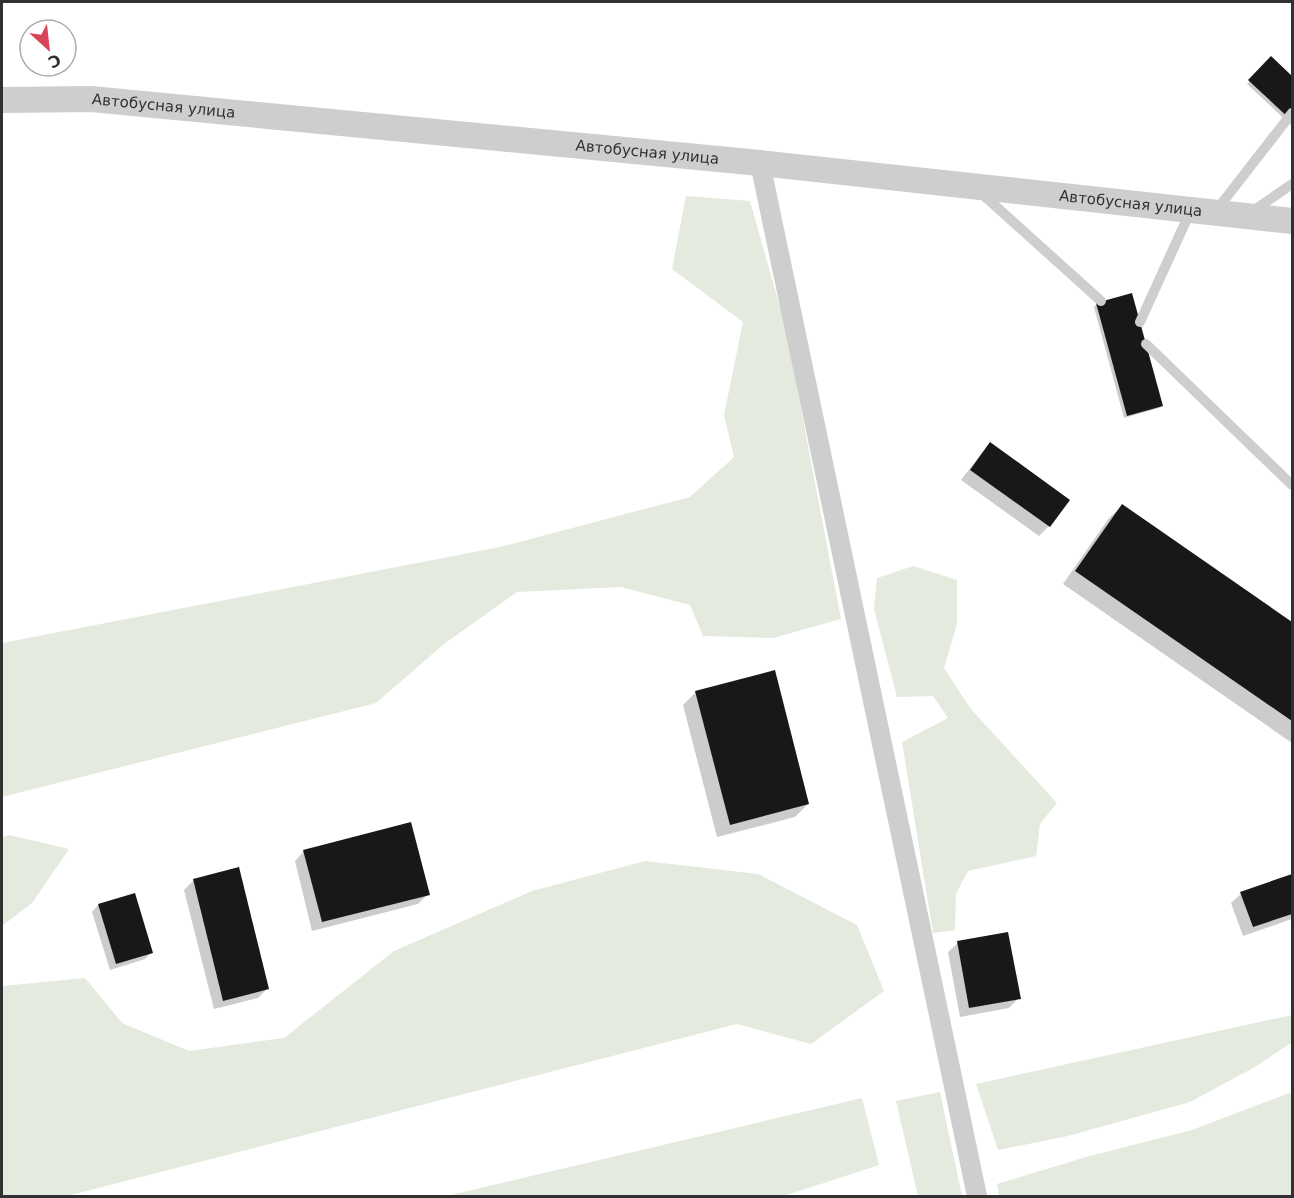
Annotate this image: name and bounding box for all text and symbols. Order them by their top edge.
north arrow [18,18,78,78]
text: С [45,50,64,72]
street label: Автобусная улица [91,90,236,122]
street label: Автобусная улица [575,136,720,168]
street label: Автобусная улица [1058,187,1203,220]

